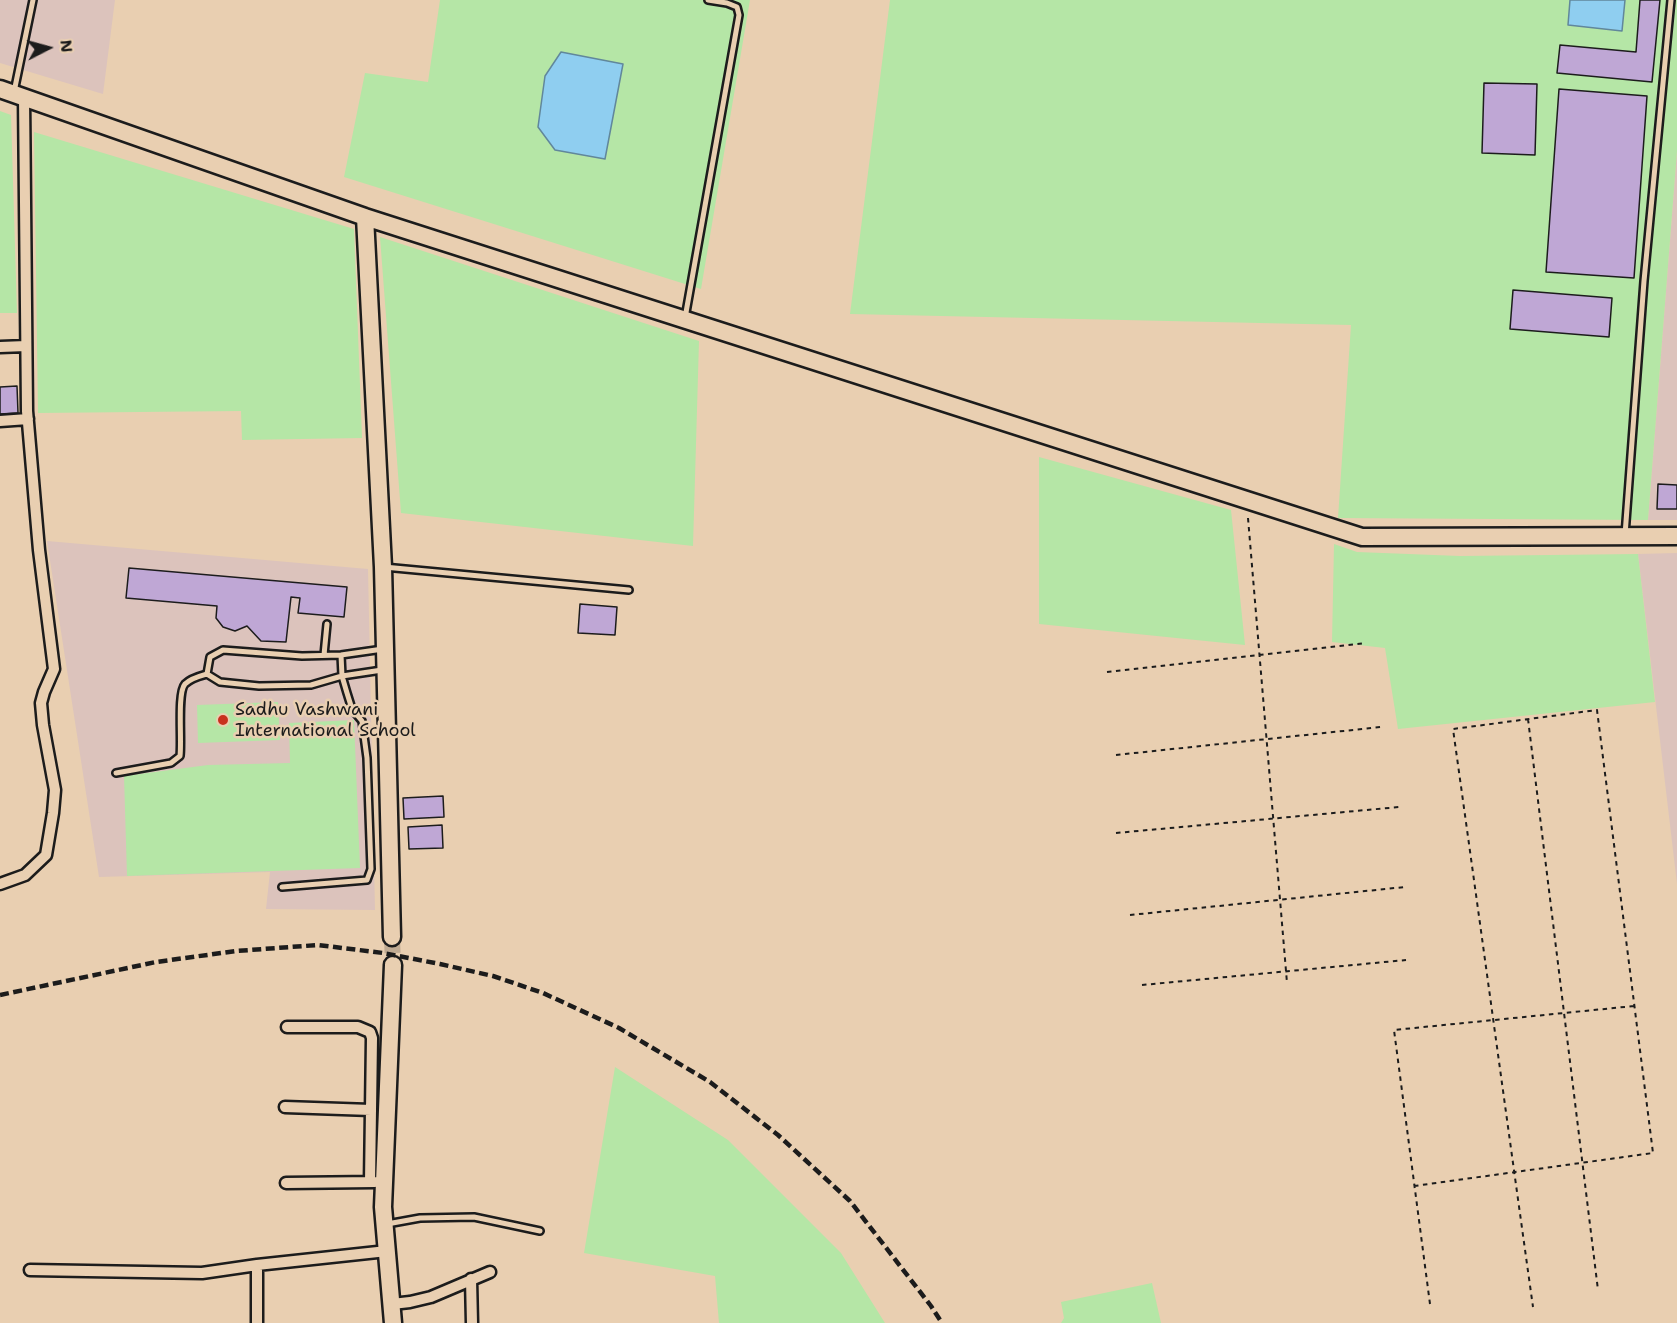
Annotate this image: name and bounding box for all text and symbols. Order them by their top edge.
north arrow [18,18,78,78]
text: N [55,39,78,53]
place label: Sadhu Vashwani International School [235,699,416,742]
marker: Sadhu Vashwani International School [216,713,230,727]

